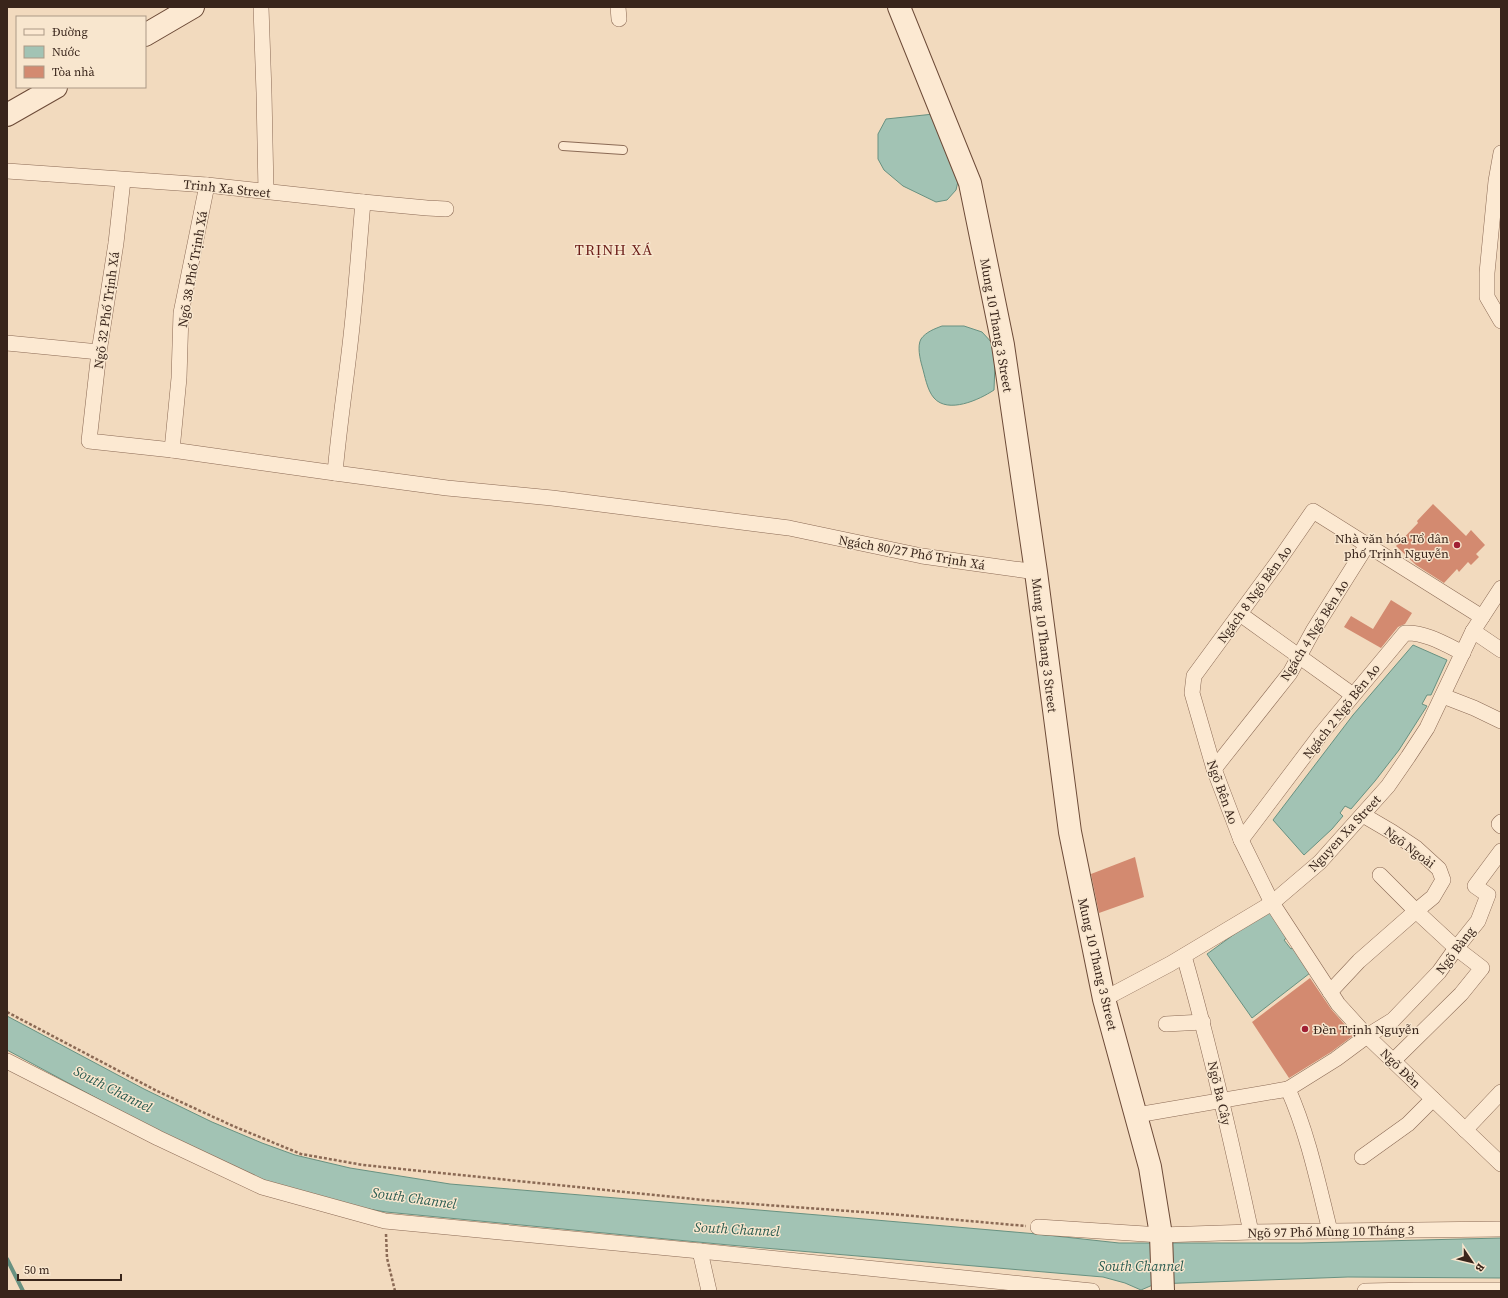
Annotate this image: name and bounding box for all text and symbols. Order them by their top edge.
legend [16,16,146,88]
text: Đường [52,24,88,40]
text: Nước [52,44,80,60]
text: Tòa nhà [52,64,95,80]
street label: Trinh Xa Street [183,175,272,202]
street label: Ngõ 38 Phố Trịnh Xá [174,209,211,329]
district label: TRỊNH XÁ [575,239,653,260]
street label: Ngõ 32 Phố Trịnh Xá [90,250,123,370]
street label: Mung 10 Thang 3 Street [976,257,1017,394]
place label: Nhà văn hóa Tổ dân phố Trịnh Nguyễn [1335,530,1449,562]
street label: Ngách 80/27 Phố Trịnh Xá [837,531,987,574]
marker: Nhà văn hóa Tổ dân phố Trịnh Nguyễn [1452,540,1462,550]
street label: Ngách 8 Ngõ Bên Ao [1213,542,1295,646]
street label: Ngách 4 Ngõ Bên Ao [1276,576,1352,684]
street label: Mung 10 Thang 3 Street [1028,577,1061,714]
street label: Ngách 2 Ngõ Bên Ao [1299,660,1384,762]
street label: Ngõ Bên Ao [1203,758,1242,827]
street label: Nguyen Xa Street [1304,791,1385,875]
street label: Ngõ Ngoài [1381,823,1439,872]
street label: Mung 10 Thang 3 Street [1074,896,1121,1033]
street label: Ngõ Bàng [1432,923,1479,978]
place label: Đền Trịnh Nguyễn [1313,1021,1419,1038]
marker: Đền Trịnh Nguyễn [1300,1024,1310,1034]
street label: Ngõ Đền [1377,1045,1425,1092]
street label: Ngõ Ba Cây [1204,1059,1235,1127]
water label: South Channel [70,1061,156,1117]
water label: South Channel [370,1182,458,1214]
water label: South Channel [694,1217,780,1241]
street label: Ngõ 97 Phố Mùng 10 Tháng 3 [1248,1222,1414,1241]
north arrow [1452,1242,1492,1282]
scale bar [18,1256,121,1282]
water label: South Channel [1098,1256,1184,1276]
text: B [1472,1260,1488,1275]
text: 50 m [24,1262,50,1278]

